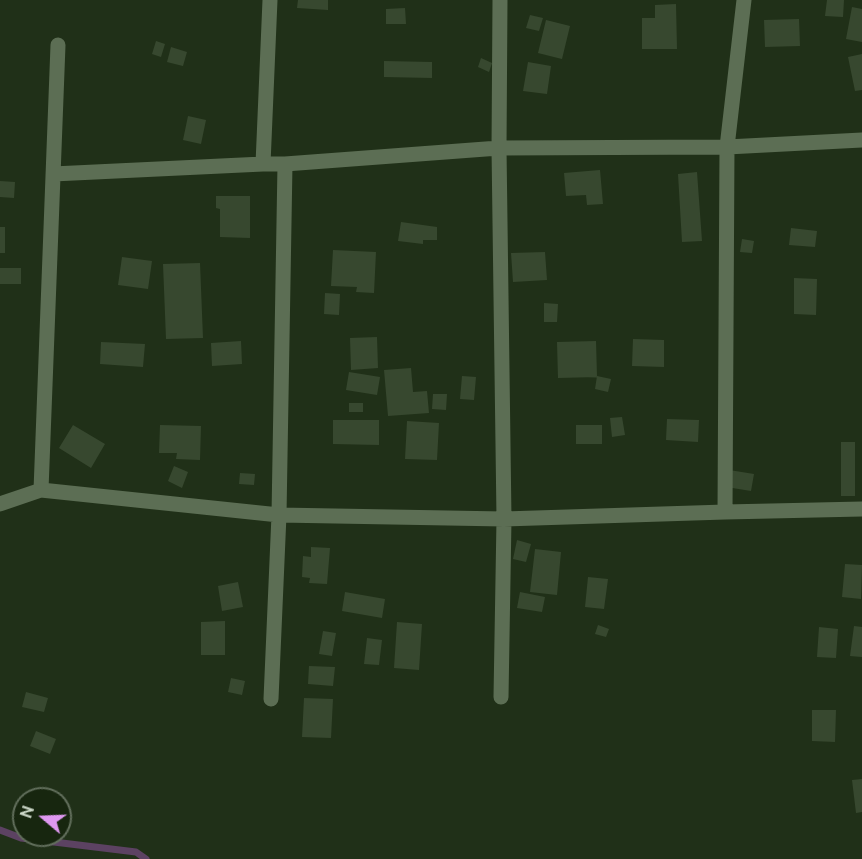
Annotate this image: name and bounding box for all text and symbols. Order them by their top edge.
north arrow [12,787,72,847]
text: N [16,803,37,820]

